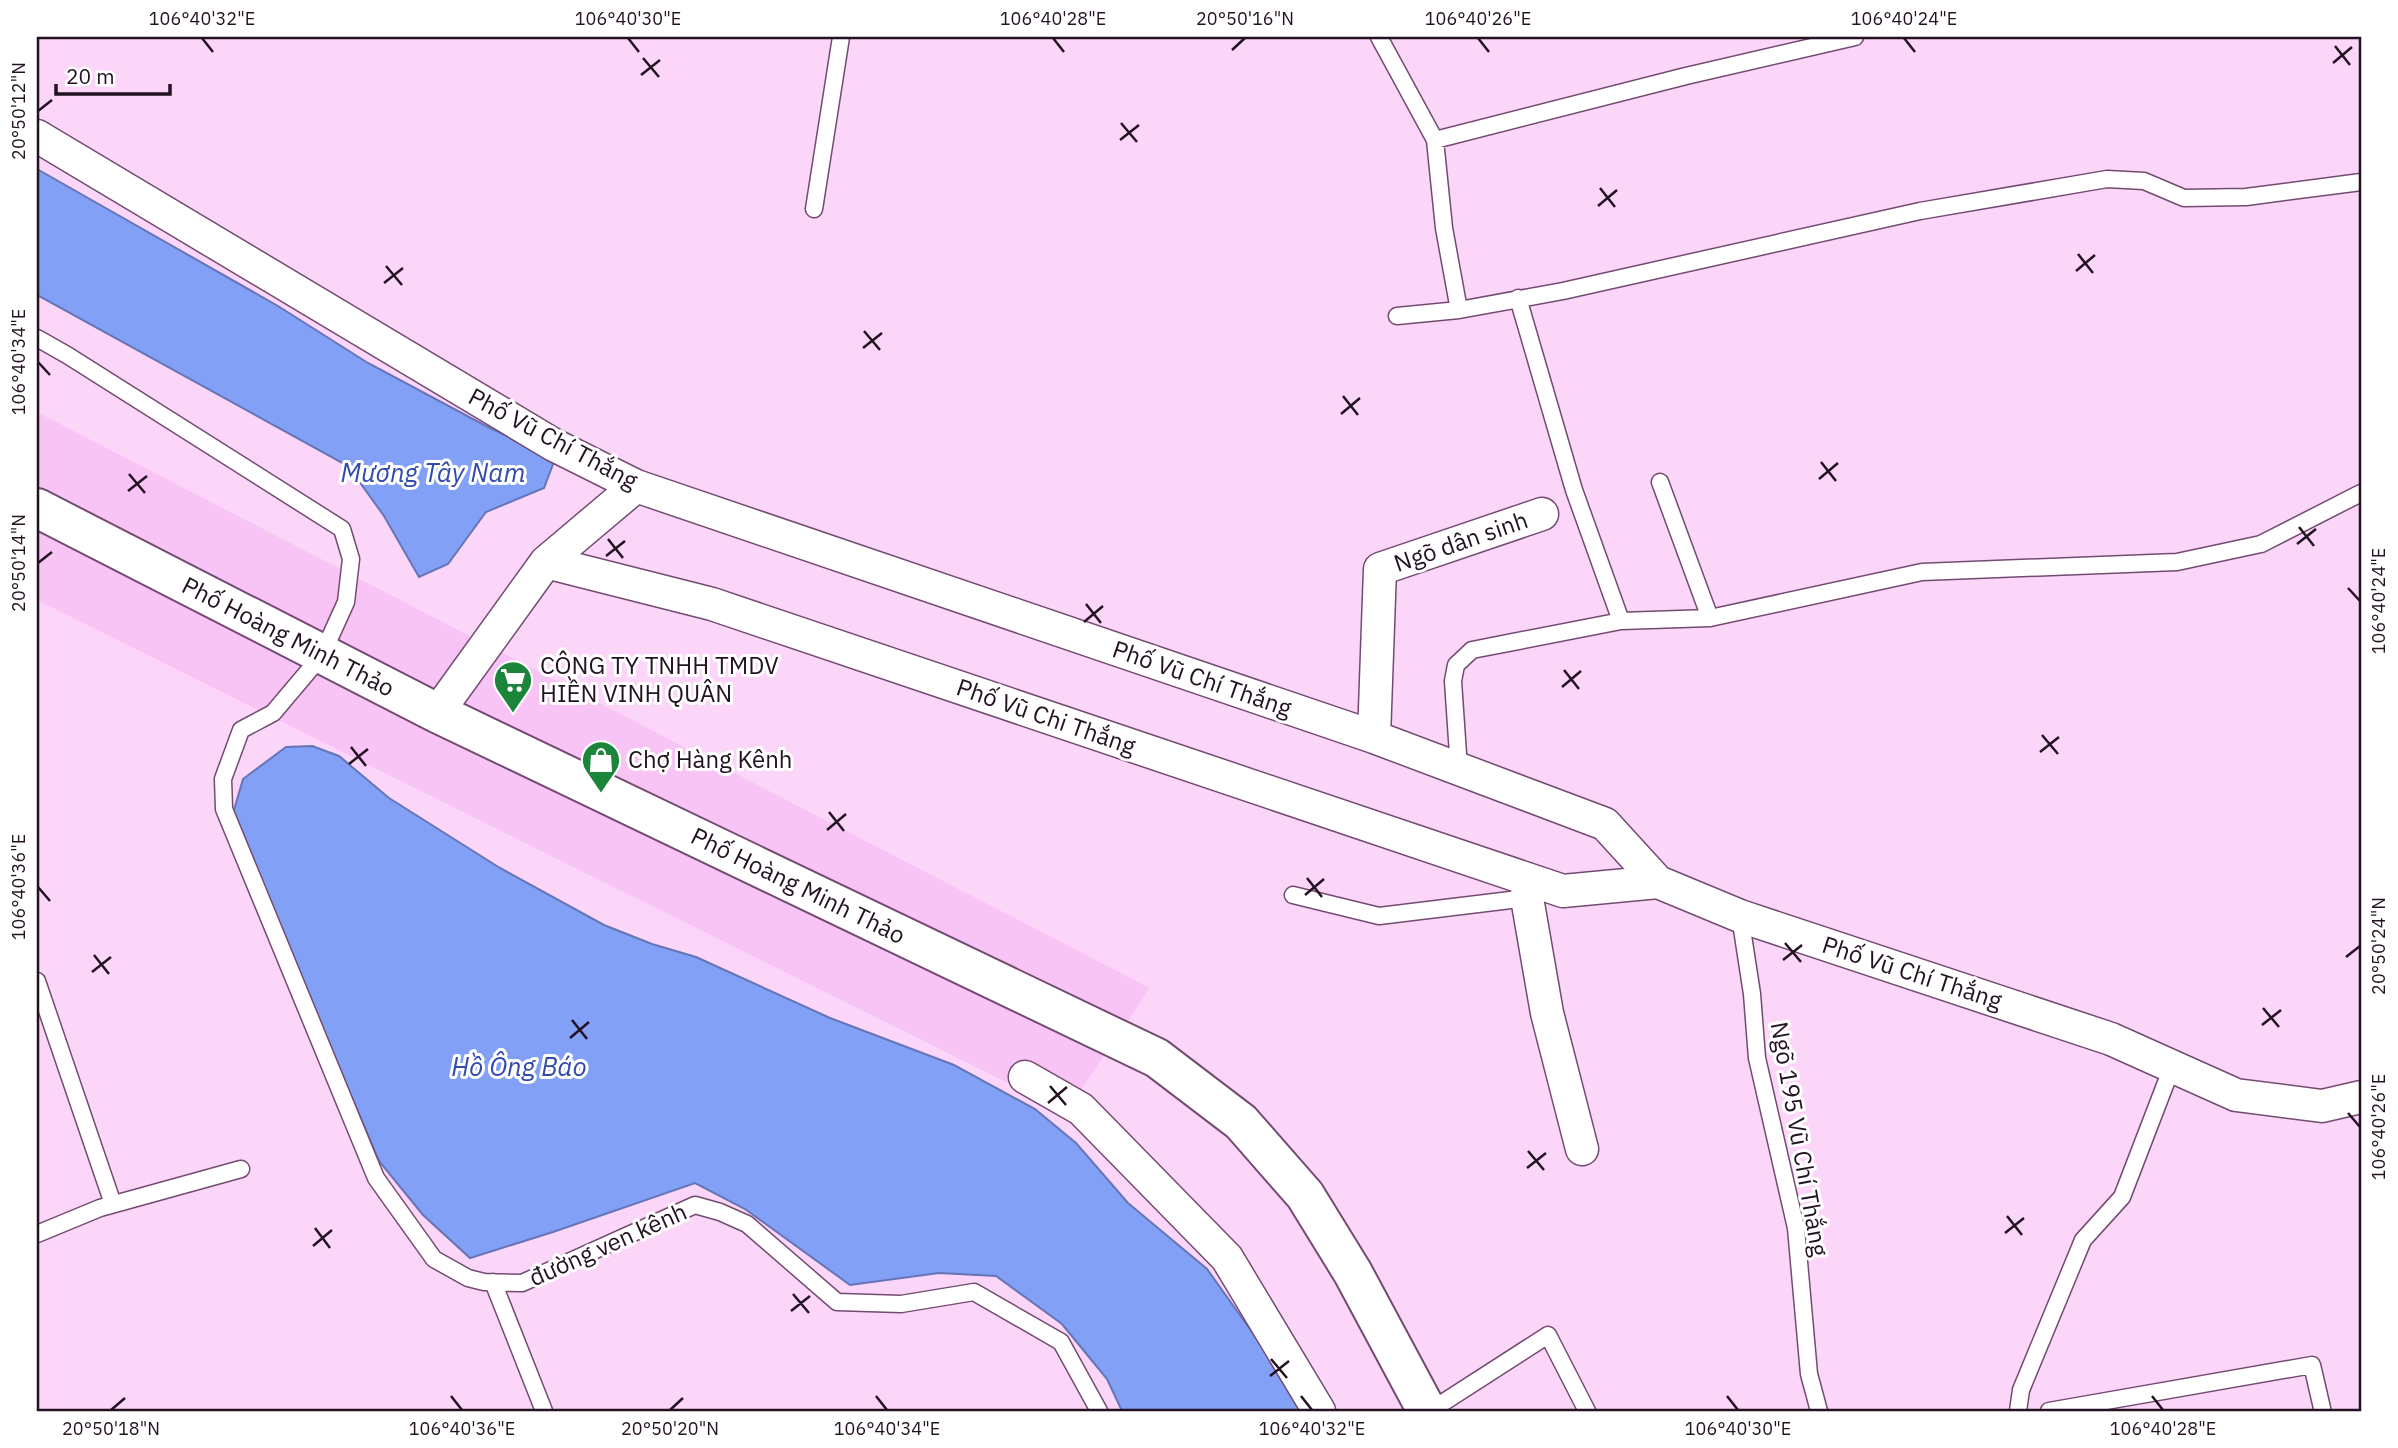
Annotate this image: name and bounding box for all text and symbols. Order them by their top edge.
text: 106°40'32"E [149,7,255,30]
text: 106°40'30"E [575,7,681,30]
text: 106°40'28"E [1000,7,1106,30]
text: 20°50'16"N [1196,7,1294,30]
text: 106°40'26"E [1425,7,1531,30]
text: 106°40'24"E [1851,7,1957,30]
scale bar [56,52,170,96]
text: 20°50'12"N [7,62,30,160]
text: 20 m [66,62,115,90]
text: 106°40'34"E [7,309,30,415]
street label: Phố Vũ Chí Thắng [463,380,644,496]
water label: Mương Tây Nam [341,455,525,489]
street label: Ngõ dân sinh [1389,503,1532,579]
text: 20°50'14"N [7,514,30,612]
text: 106°40'24"E [2367,548,2390,654]
street label: Phố Hoàng Minh Thảo [177,569,400,704]
street label: Phố Vũ Chí Thắng [1109,632,1296,724]
place label: CÔNG TY TNHH TMDV HIỀN VINH QUÂN [540,649,779,709]
supermarket icon: CÔNG TY TNHH TMDV HIỀN VINH QUÂN [492,659,534,714]
street label: Phố Vũ Chi Thắng [953,670,1140,762]
shop icon: Chợ Hàng Kênh [580,739,622,794]
place label: Chợ Hàng Kênh [628,743,792,775]
street label: Phố Hoàng Minh Thảo [686,819,911,951]
text: 106°40'36"E [7,834,30,940]
text: 20°50'24"N [2367,897,2390,995]
street label: Phố Vũ Chí Thắng [1818,928,2007,1016]
street label: Ngõ 195 Vũ Chí Thắng [1764,1019,1836,1259]
water label: Hồ Ông Báo [451,1049,587,1083]
text: 106°40'26"E [2367,1074,2390,1180]
street label: đường ven kênh [524,1195,692,1293]
text: 20°50'18"N [62,1417,160,1440]
text: 106°40'36"E [409,1417,515,1440]
text: 20°50'20"N [621,1417,719,1440]
text: 106°40'34"E [834,1417,940,1440]
text: 106°40'32"E [1259,1417,1365,1440]
text: 106°40'30"E [1685,1417,1791,1440]
text: 106°40'28"E [2110,1417,2216,1440]

